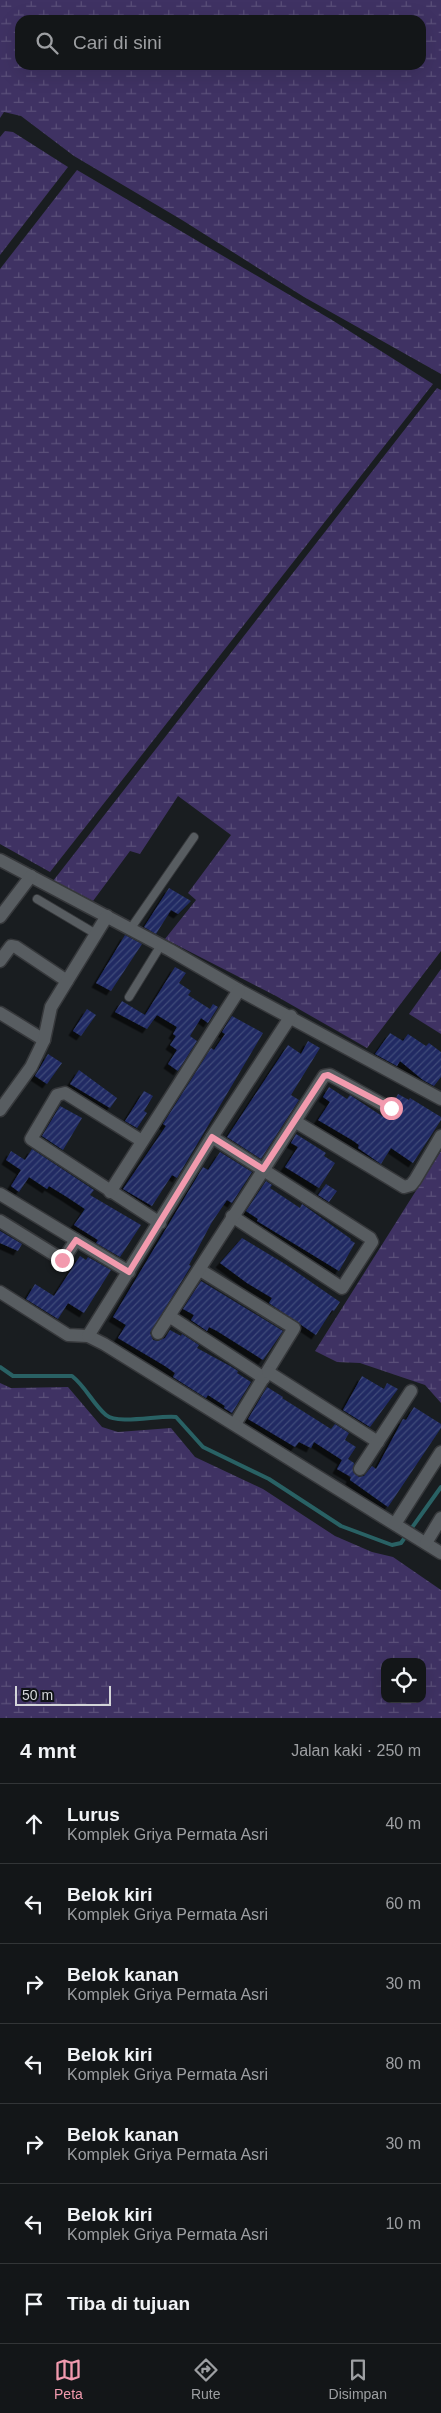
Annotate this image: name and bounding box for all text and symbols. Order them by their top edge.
search box [15,15,426,70]
icon: search [33,29,61,57]
text: Cari di sini [73,32,162,53]
route start [380,1097,403,1120]
route end [51,1249,74,1272]
map controls [381,1658,426,1703]
button: locate [381,1658,426,1703]
scale bar [15,1683,111,1706]
text: 50 m [22,1687,53,1703]
text: 4 mnt [20,1739,76,1762]
text: Jalan kaki · 250 m [291,1742,421,1759]
text: Lurus [67,1804,120,1825]
icon: ahead [20,1810,48,1838]
text: 40 m [385,1815,421,1832]
text: Komplek Griya Permata Asri [67,1826,268,1843]
text: Belok kiri [67,1884,153,1905]
icon: left [20,1890,48,1918]
text: 60 m [385,1895,421,1912]
text: Komplek Griya Permata Asri [67,1906,268,1923]
text: Belok kanan [67,1964,179,1985]
icon: right [20,1970,48,1998]
text: 30 m [385,1975,421,1992]
text: Komplek Griya Permata Asri [67,1986,268,2003]
text: Belok kiri [67,2044,153,2065]
icon: left [20,2050,48,2078]
text: 80 m [385,2055,421,2072]
text: Komplek Griya Permata Asri [67,2066,268,2083]
text: Belok kanan [67,2124,179,2145]
icon: right [20,2130,48,2158]
text: 30 m [385,2135,421,2152]
text: Komplek Griya Permata Asri [67,2146,268,2163]
text: Belok kiri [67,2204,153,2225]
icon: left [20,2210,48,2238]
text: 10 m [385,2215,421,2232]
text: Komplek Griya Permata Asri [67,2226,268,2243]
icon: arrive [20,2290,48,2318]
text: Tiba di tujuan [67,2293,190,2314]
tab: Peta [54,2356,83,2402]
tab: Rute [191,2356,221,2402]
tab: Disimpan [329,2356,387,2402]

